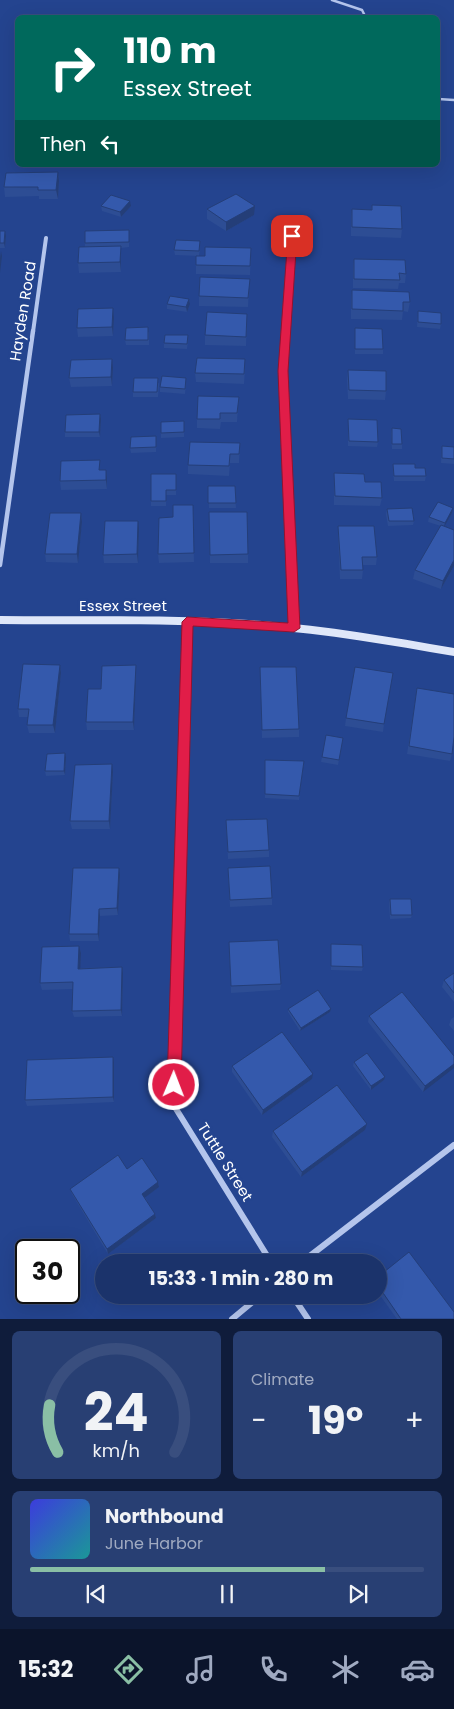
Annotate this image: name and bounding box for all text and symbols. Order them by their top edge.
text: 110 m [123,26,217,75]
icon: right [40,35,105,100]
text: Essex Street [123,73,252,104]
icon: left [96,130,124,158]
text: Then [40,131,86,158]
pin [271,215,313,257]
icon: arrive [278,222,306,250]
street label: Hayden Road [4,259,41,362]
street label: Essex Street [79,595,167,616]
position arrow [147,1058,199,1110]
street label: Tuttle Street [193,1118,258,1205]
speed limit sign: 30 [15,1239,80,1304]
text: 15:33 · 1 min · 280 m [149,1265,333,1292]
text: Climate [251,1368,314,1391]
text: 24 [84,1376,149,1449]
text: 19° [308,1394,363,1447]
text: − [251,1401,266,1440]
text: + [405,1401,424,1440]
text: km/h [93,1438,140,1463]
text: Northbound [105,1503,224,1530]
text: June Harbor [105,1532,203,1555]
icon: previous [82,1580,110,1608]
icon: pause [213,1580,241,1608]
icon: next [344,1580,372,1608]
icon: directions [111,1652,146,1687]
icon: music [183,1652,218,1687]
icon: phone [256,1652,291,1687]
icon: climate [328,1652,363,1687]
icon: car [400,1652,435,1687]
text: 15:32 [19,1654,73,1685]

